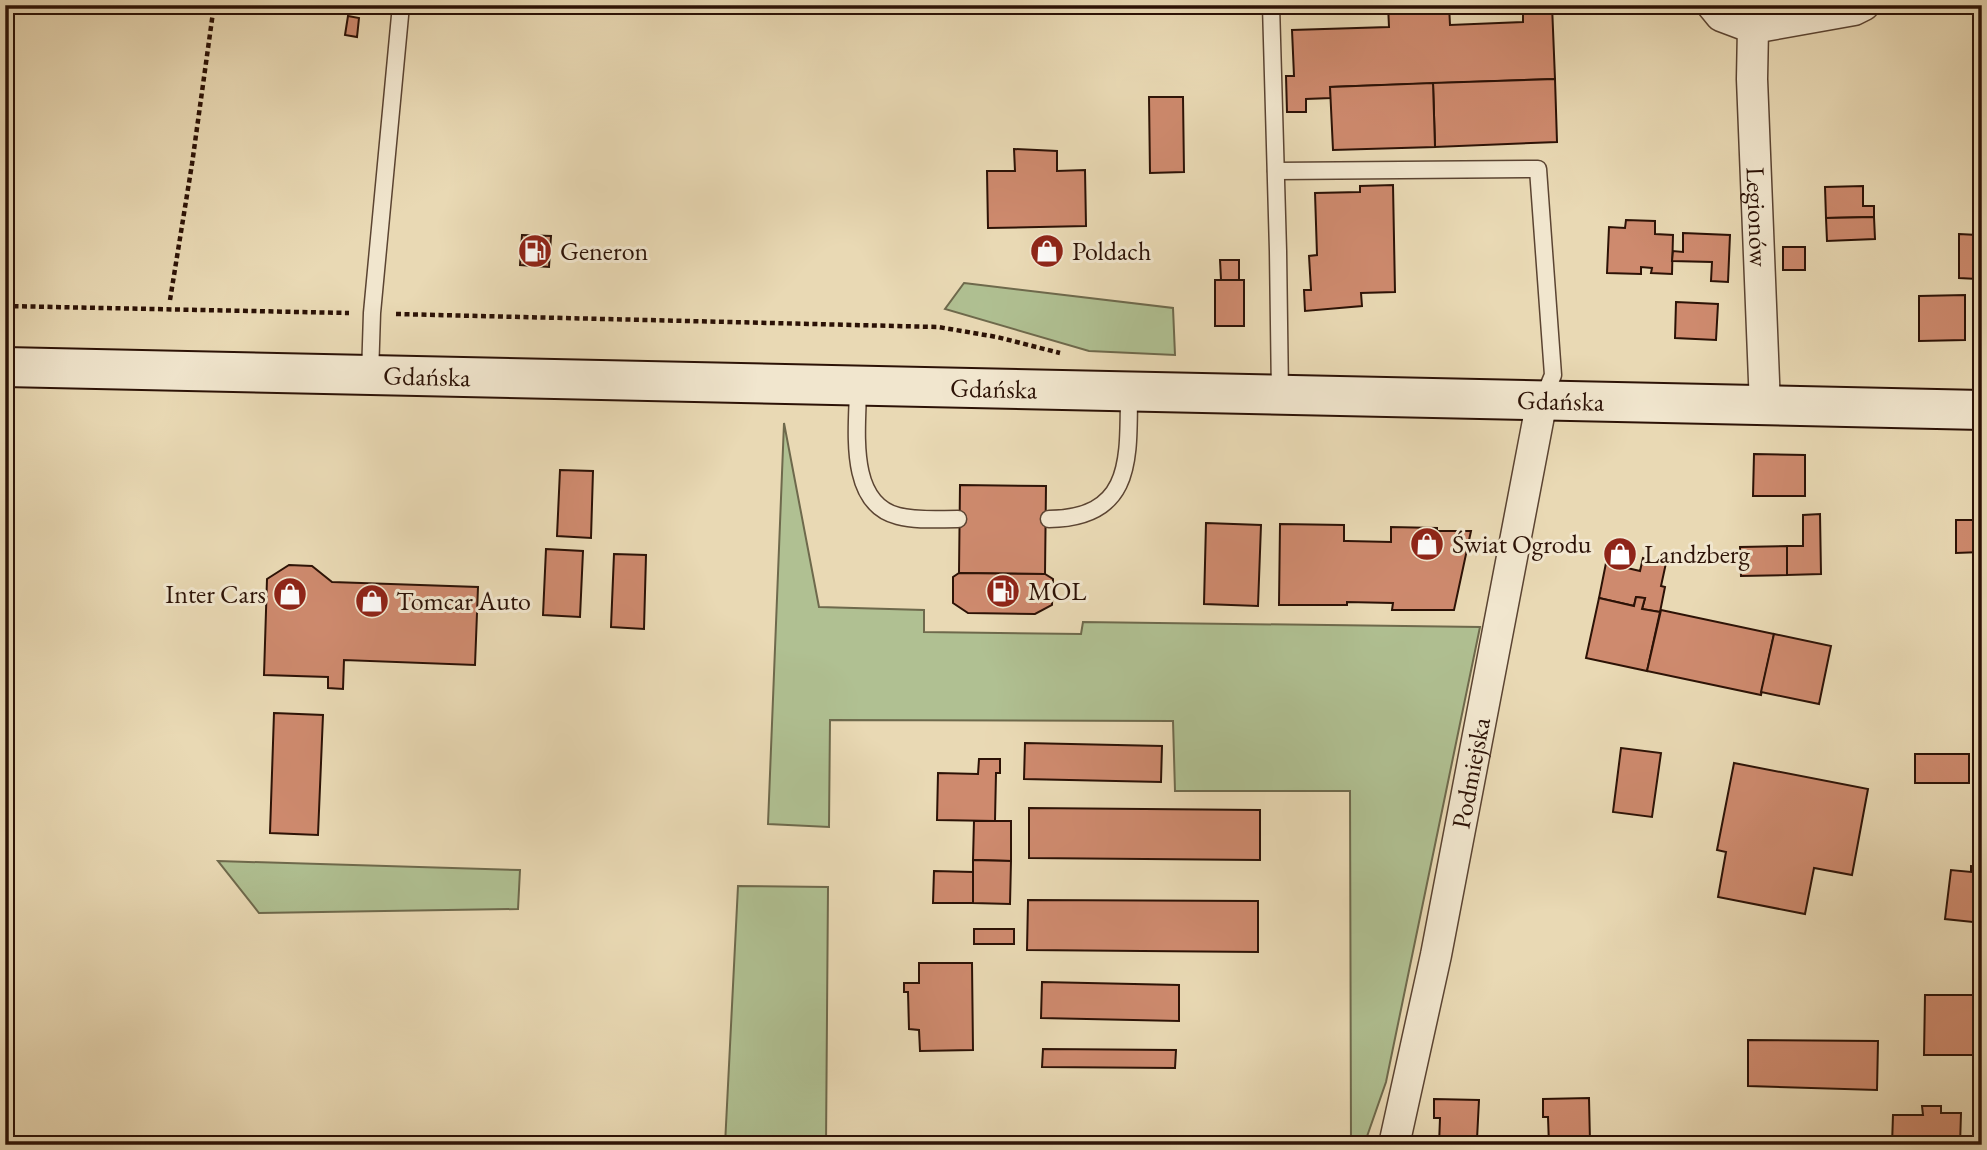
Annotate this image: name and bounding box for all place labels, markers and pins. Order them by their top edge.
fuel station icon: Generon [516,232,554,270]
shop icon: Poldach [1028,232,1066,270]
place label: Generon [560,234,649,268]
place label: Poldach [1072,234,1151,268]
shop icon: Świat Ogrodu [1408,525,1446,563]
place label: Świat Ogrodu [1452,527,1592,561]
shop icon: Landzberg [1601,535,1639,573]
place label: Landzberg [1644,537,1750,571]
fuel station icon: MOL [984,572,1022,610]
place label: MOL [1028,574,1086,608]
shop icon: Inter Cars [271,575,309,613]
place label: Inter Cars [165,577,266,611]
shop icon: Tomcar Auto [353,582,391,620]
place label: Tomcar Auto [396,584,531,618]

